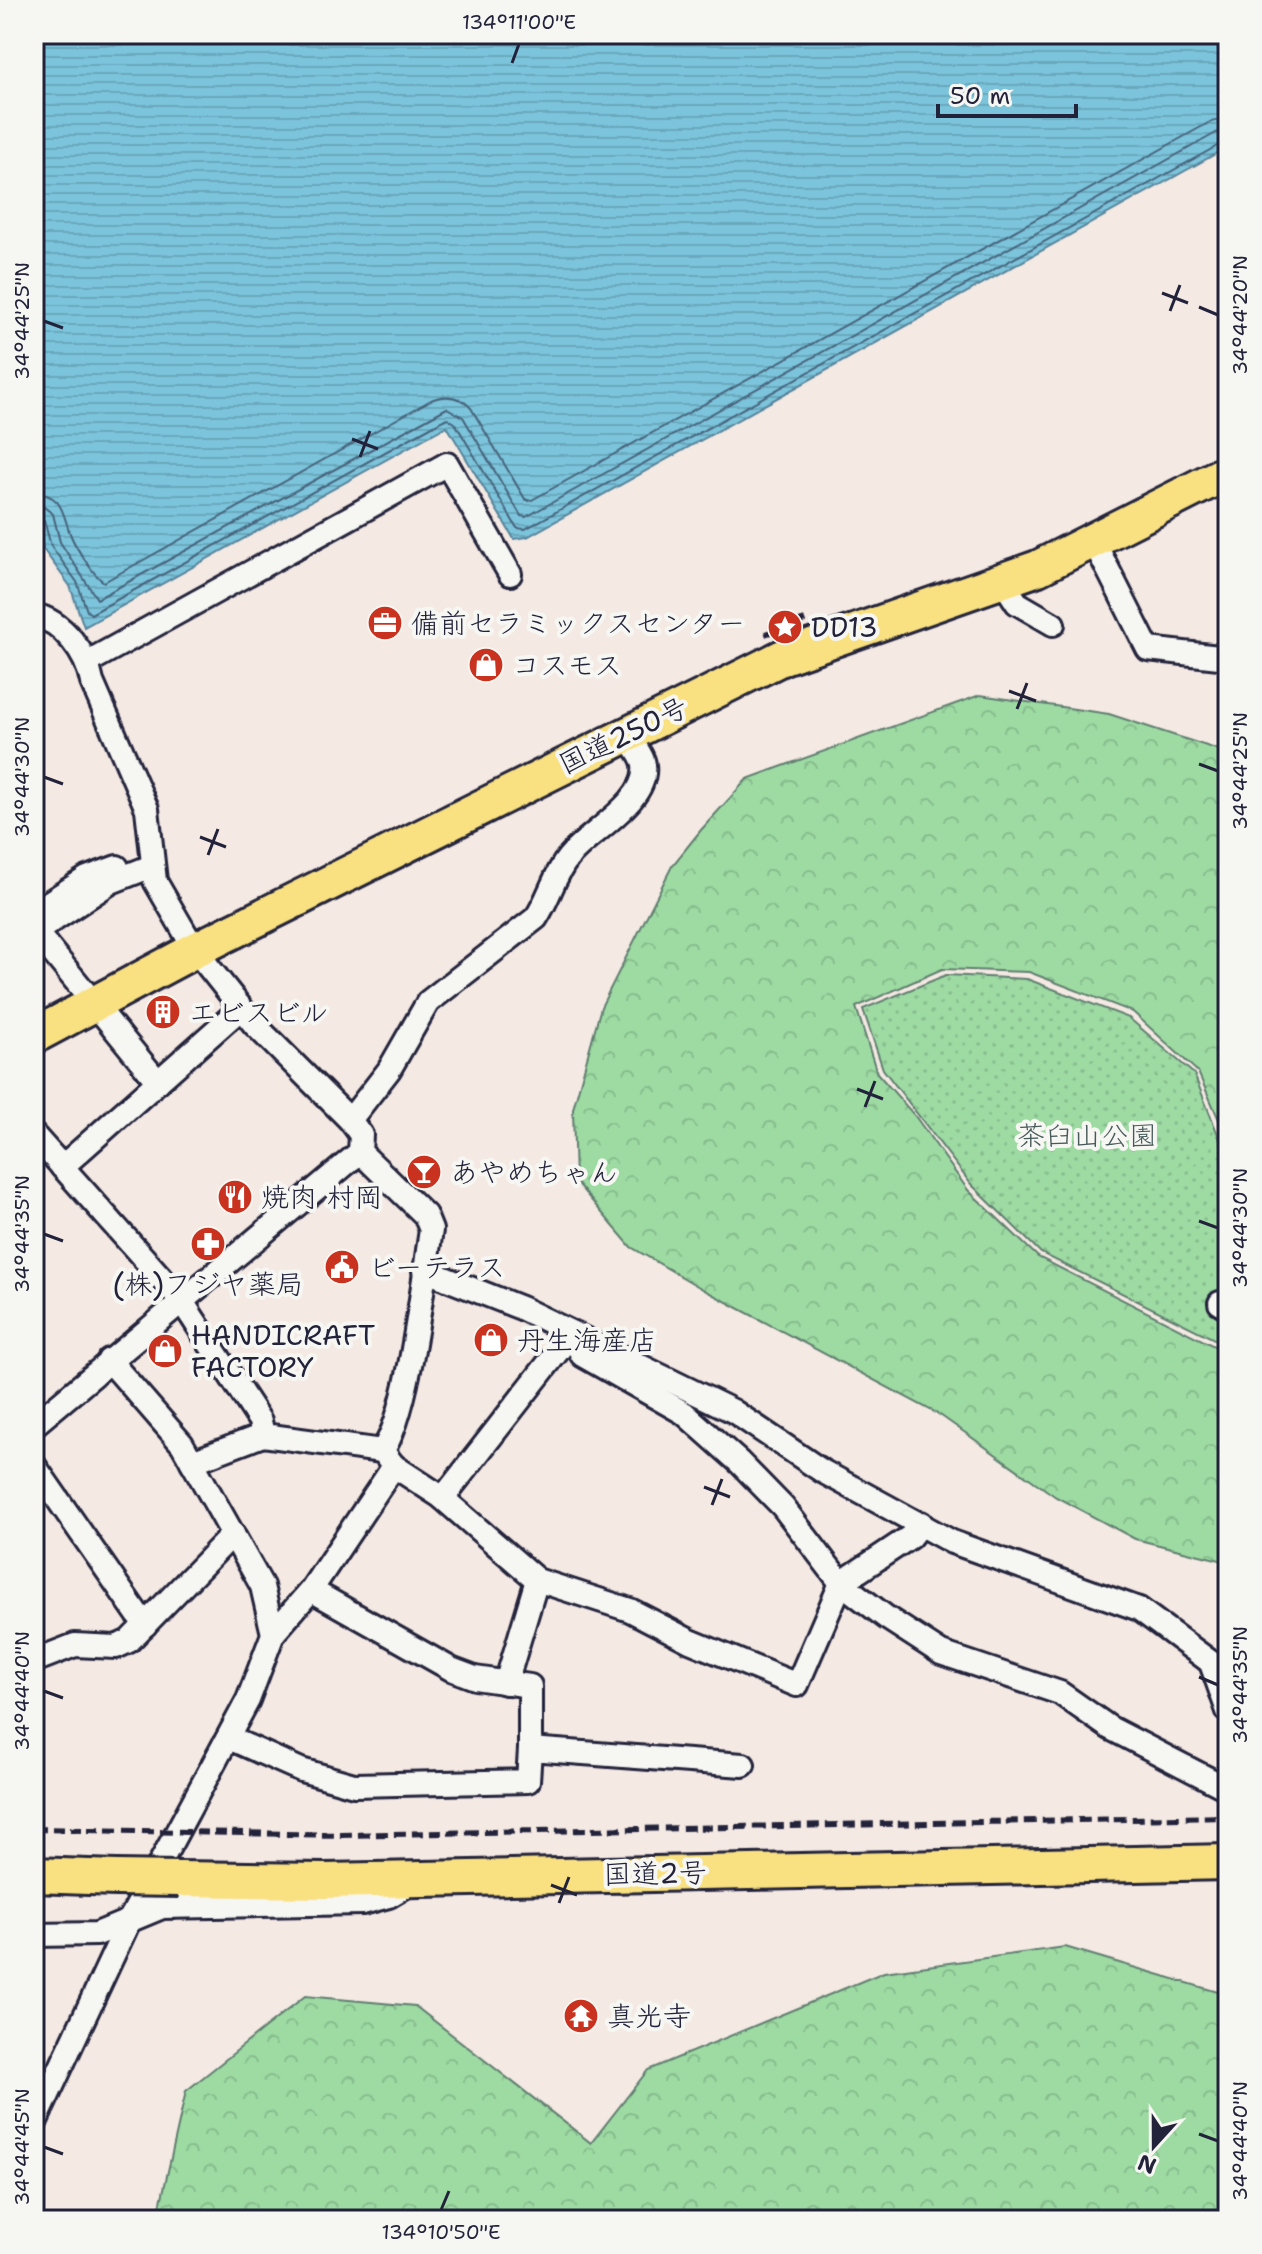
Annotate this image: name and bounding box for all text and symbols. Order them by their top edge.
text: 134°11'00"E [462,9,576,35]
scale bar [938,68,1076,118]
text: 50 m [950,80,1010,112]
text: 34°44'20"N [1227,255,1253,375]
text: 34°44'25"N [9,262,35,380]
office icon: 備前セラミックスセンター [366,604,404,642]
place label: 備前セラミックスセンター [411,604,745,642]
place icon: DD13 [766,608,804,646]
place label: DD13 [811,608,878,646]
shop icon: コスモス [467,646,505,684]
place label: コスモス [512,646,622,684]
street label: 国道250号 [552,687,694,783]
text: 34°44'25"N [1227,712,1253,830]
text: 34°44'30"N [9,717,35,837]
building icon: エビスビル [144,993,182,1031]
place label: エビスビル [189,993,328,1031]
park label: 茶臼山公園 [1017,1116,1157,1154]
bar icon: あやめちゃん [405,1153,443,1191]
place label: あやめちゃん [450,1153,618,1191]
text: 34°44'30"N [1227,1168,1253,1288]
text: 34°44'35"N [9,1175,35,1293]
restaurant icon: 焼肉 村岡 [216,1178,254,1216]
place label: 焼肉 村岡 [261,1178,383,1216]
pharmacy icon: (株)フジヤ薬局 [189,1225,227,1263]
public building icon: ビーテラス [323,1248,361,1286]
place label: ビーテラス [368,1248,505,1286]
place label: (株)フジヤ薬局 [112,1265,304,1303]
place label: HANDICRAFT FACTORY [191,1316,375,1386]
shop icon: 丹生海産店 [472,1321,510,1359]
place label: 丹生海産店 [517,1321,657,1359]
shop icon: HANDICRAFT FACTORY [146,1332,184,1370]
text: 34°44'35"N [1227,1626,1253,1744]
text: 34°44'40"N [9,1631,35,1751]
street label: 国道2号 [603,1853,707,1893]
temple icon: 真光寺 [562,1997,600,2035]
place label: 真光寺 [607,1997,691,2035]
text: 34°44'40"N [1227,2081,1253,2201]
text: 34°44'45"N [9,2088,35,2206]
north arrow [1114,2106,1194,2186]
text: N [1134,2148,1160,2181]
text: 134°10'50"E [382,2219,500,2245]

